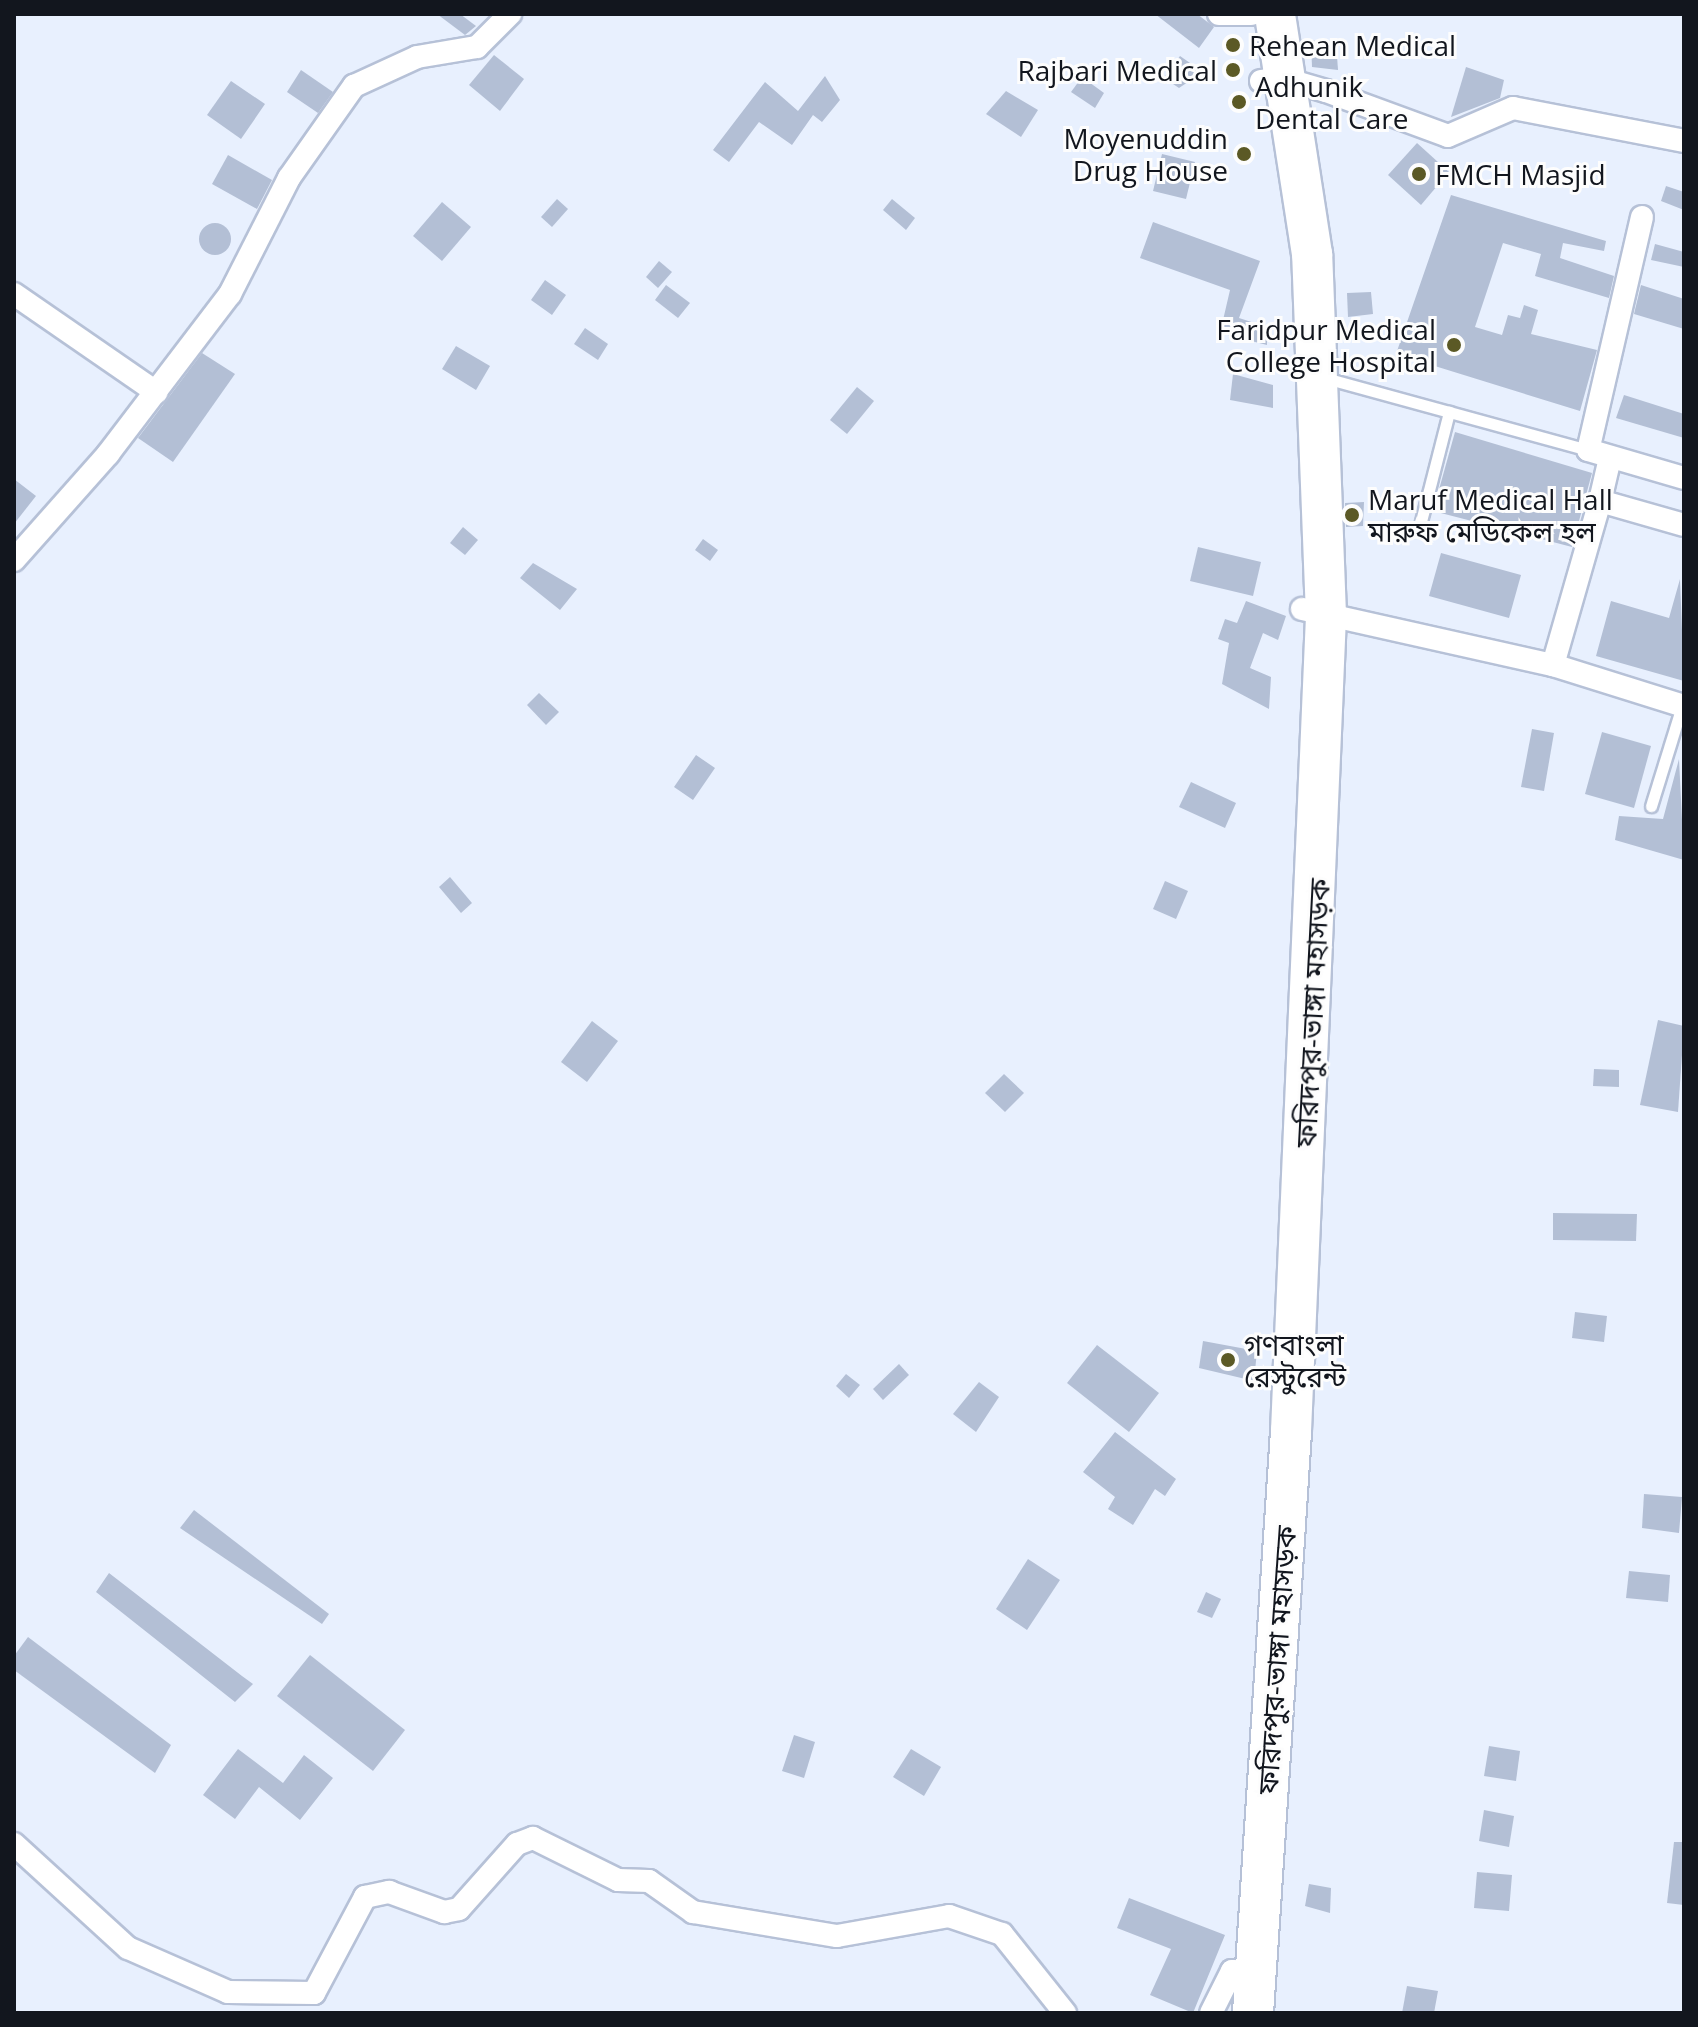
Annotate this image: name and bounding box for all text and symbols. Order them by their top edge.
place label: Rehean Medical [1249,28,1456,62]
marker: Rehean Medical [1224,36,1242,54]
place label: Rajbari Medical [1017,53,1217,87]
marker: Rajbari Medical [1224,61,1242,79]
place label: Adhunik Dental Care [1255,69,1408,135]
marker: Adhunik Dental Care [1230,93,1248,111]
place label: Moyenuddin Drug House [1063,121,1228,187]
marker: Moyenuddin Drug House [1235,145,1253,163]
place label: FMCH Masjid [1435,157,1606,191]
marker: FMCH Masjid [1410,165,1428,183]
place label: Faridpur Medical College Hospital [1216,312,1436,378]
marker: Faridpur Medical College Hospital [1443,334,1465,356]
place label: Maruf Medical Hall মারুফ মেডিকেল হল [1368,482,1613,548]
marker: Maruf Medical Hall মারুফ মেডিকেল হল [1343,506,1361,524]
street label: ফরিদপুর-ভাঙ্গা মহাসড়ক [1288,878,1336,1148]
place label: গণবাংলা রেস্টুরেন্ট [1244,1327,1346,1393]
marker: গণবাংলা রেস্টুরেন্ট [1219,1351,1237,1369]
street label: ফরিদপুর-ভাঙ্গা মহাসড়ক [1250,1525,1302,1795]

